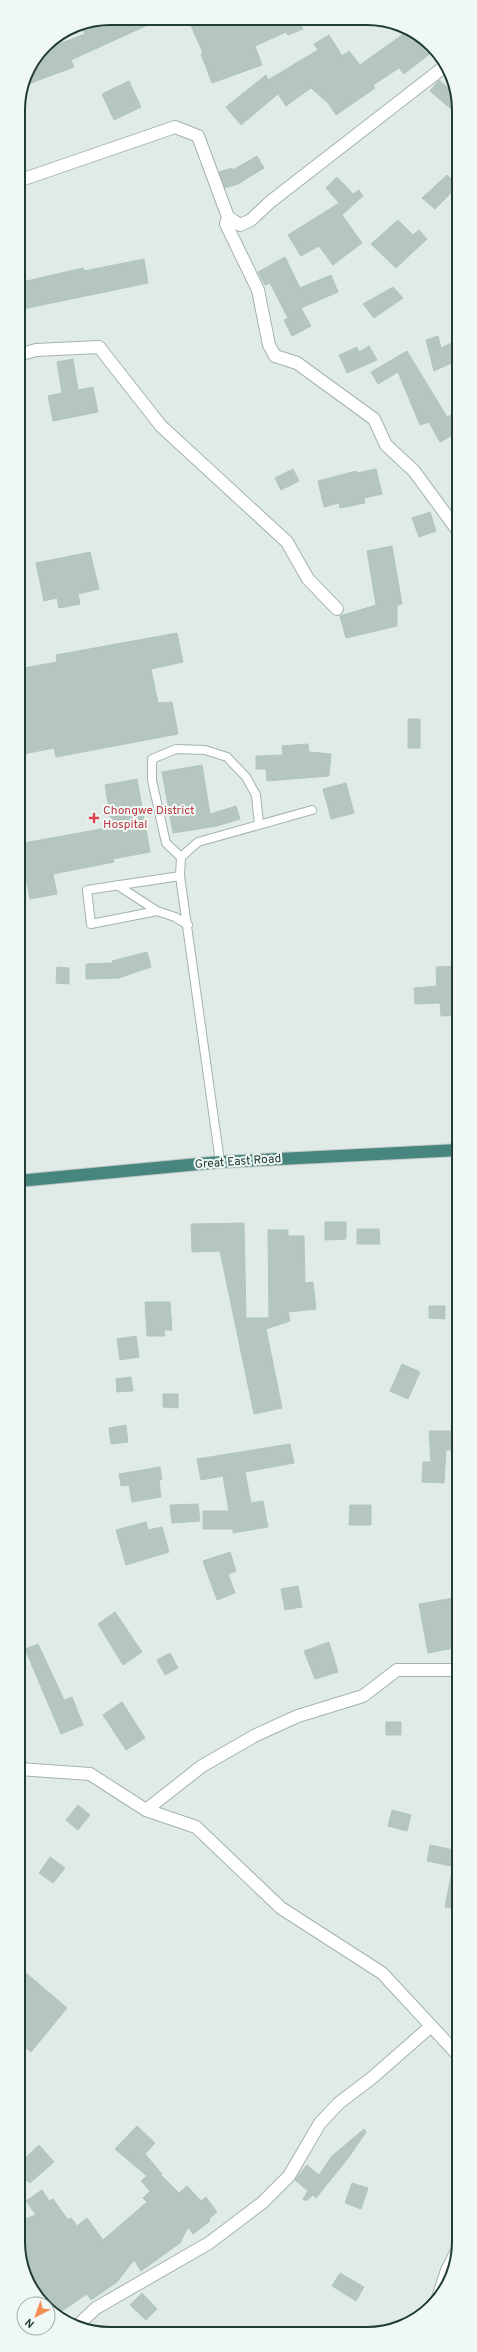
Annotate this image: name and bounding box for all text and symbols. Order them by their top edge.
place label: Chongwe District Hospital [103,803,195,833]
marker: Chongwe District Hospital [88,812,100,824]
street label: Great East Road [194,1151,282,1173]
north arrow [16,2296,56,2336]
text: N [23,2315,38,2331]

